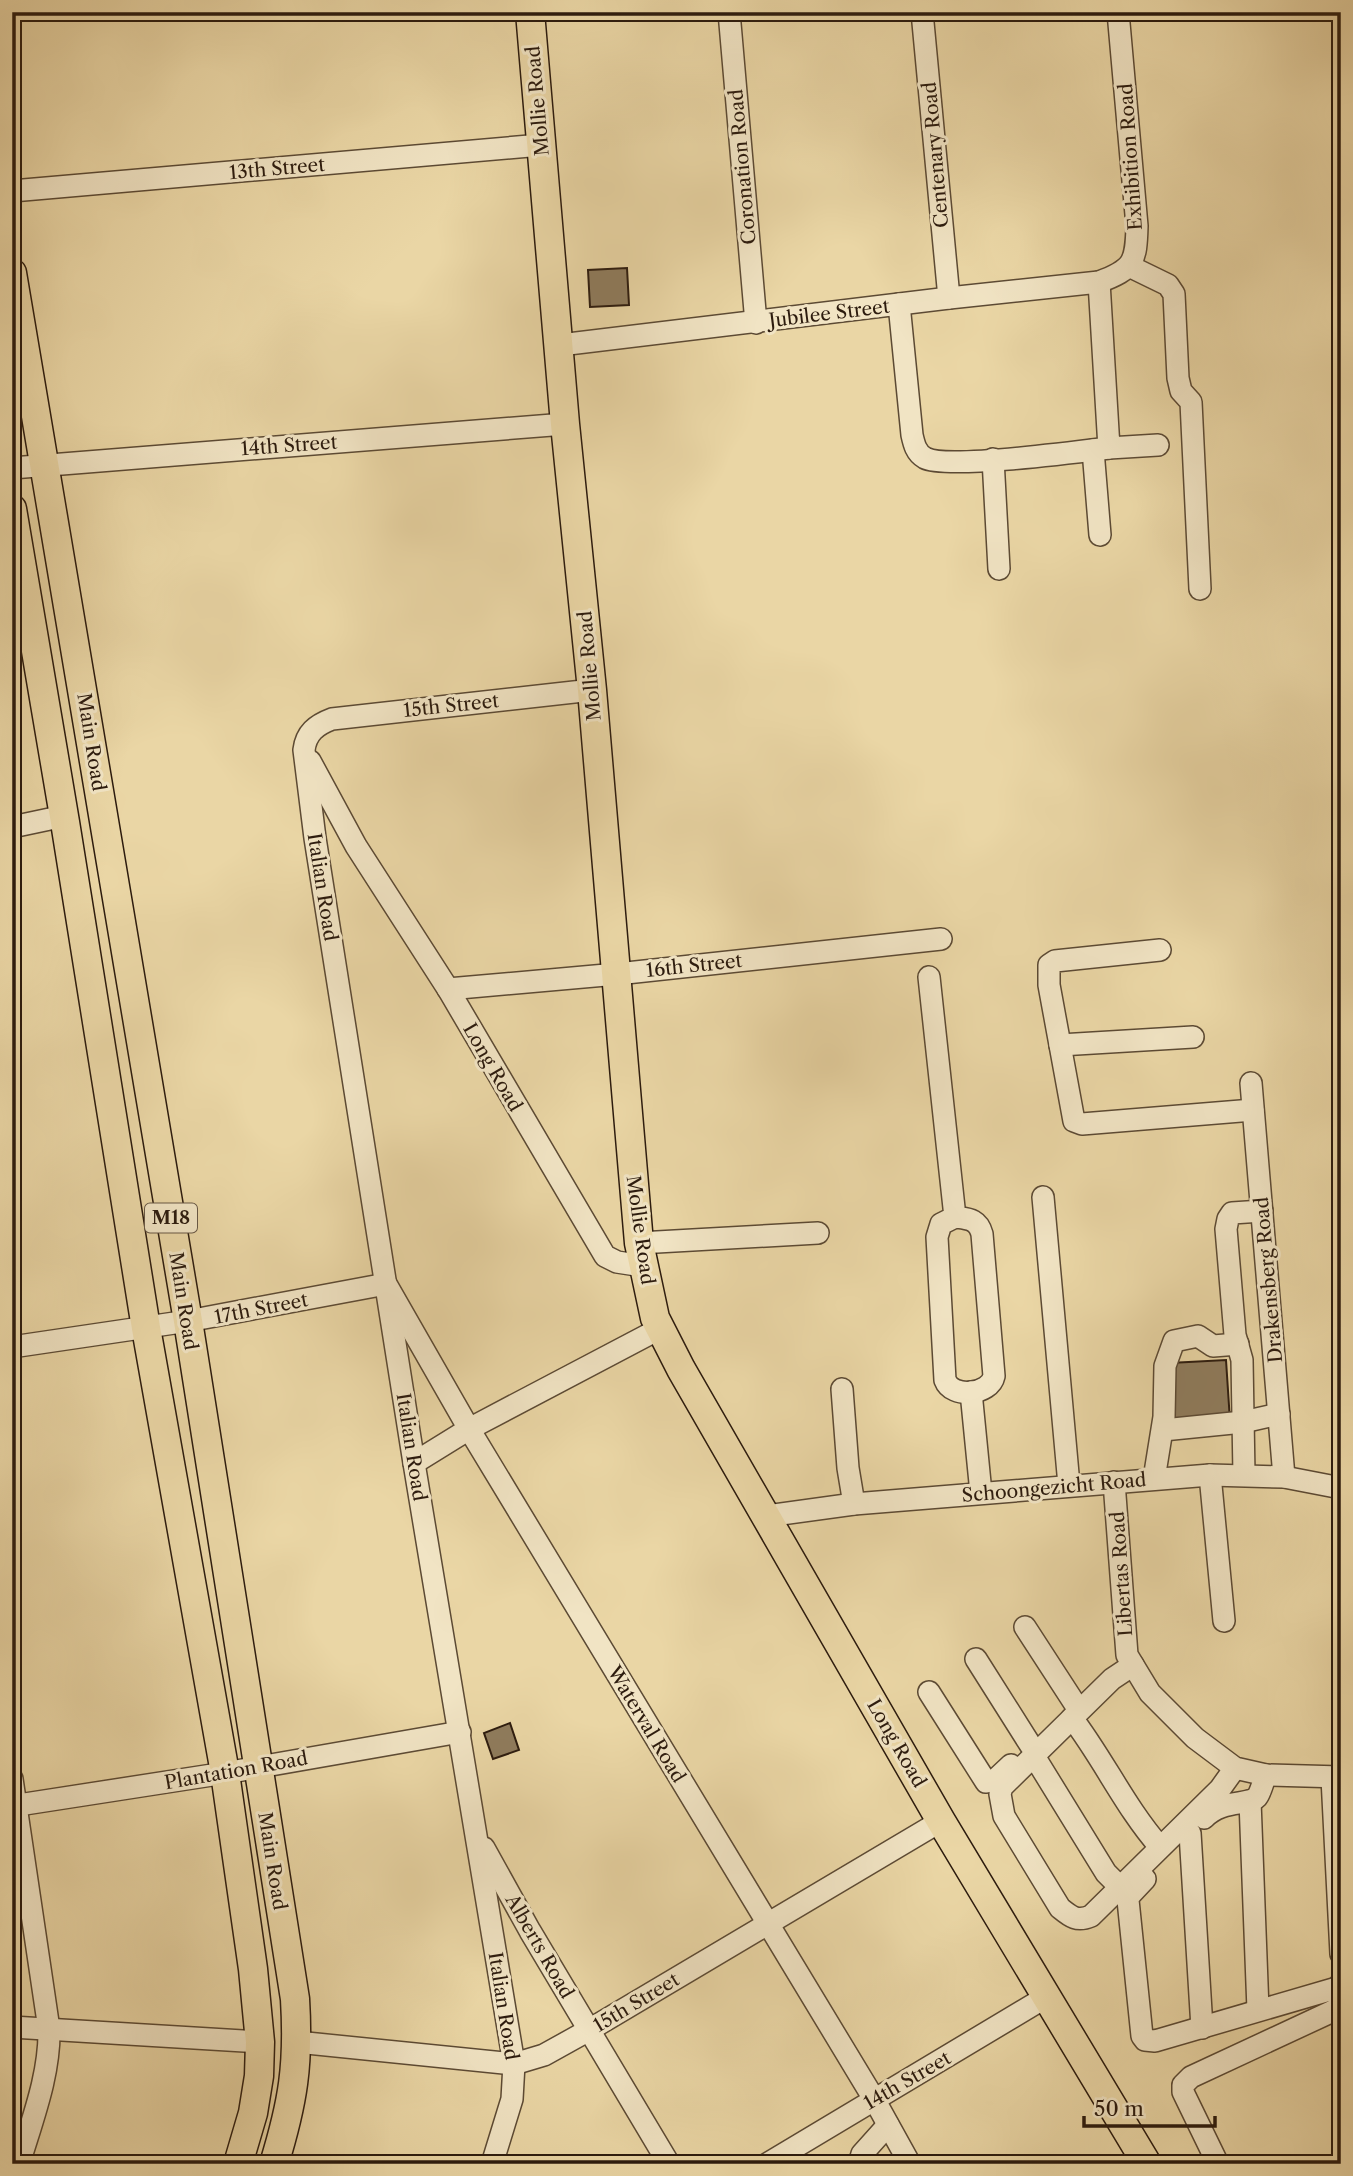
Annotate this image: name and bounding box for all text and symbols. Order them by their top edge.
street label: Mollie Road [521,45,554,157]
street label: Centenary Road [918,81,953,229]
street label: Exhibition Road [1114,82,1147,231]
street label: Coronation Road [724,88,761,246]
street label: 13th Street [228,153,326,184]
street label: Jubilee Street [764,295,891,333]
street label: 14th Street [240,431,338,460]
street label: Mollie Road [573,610,606,722]
street label: 15th Street [402,689,500,722]
street label: Main Road [72,691,111,793]
street label: Italian Road [303,831,342,943]
street label: 16th Street [645,949,744,982]
street label: Long Road [458,1019,527,1116]
street label: Mollie Road [621,1174,660,1287]
street label: Drakensberg Road [1250,1196,1287,1364]
road number: M18 [145,1204,197,1232]
street label: Main Road [164,1250,203,1352]
street label: 17th Street [212,1288,310,1329]
street label: Italian Road [392,1391,431,1503]
street label: Schoongezicht Road [961,1468,1148,1507]
street label: Libertas Road [1106,1510,1137,1637]
street label: Waterval Road [602,1661,691,1787]
street label: Long Road [862,1695,931,1792]
street label: Plantation Road [163,1747,310,1794]
street label: Main Road [253,1810,292,1912]
street label: Alberts Road [500,1889,579,2003]
street label: Italian Road [484,1950,523,2062]
street label: 15th Street [589,1968,683,2037]
street label: 14th Street [860,2046,955,2115]
scale bar [1084,2085,1215,2129]
text: 50 m [1094,2096,1144,2121]

